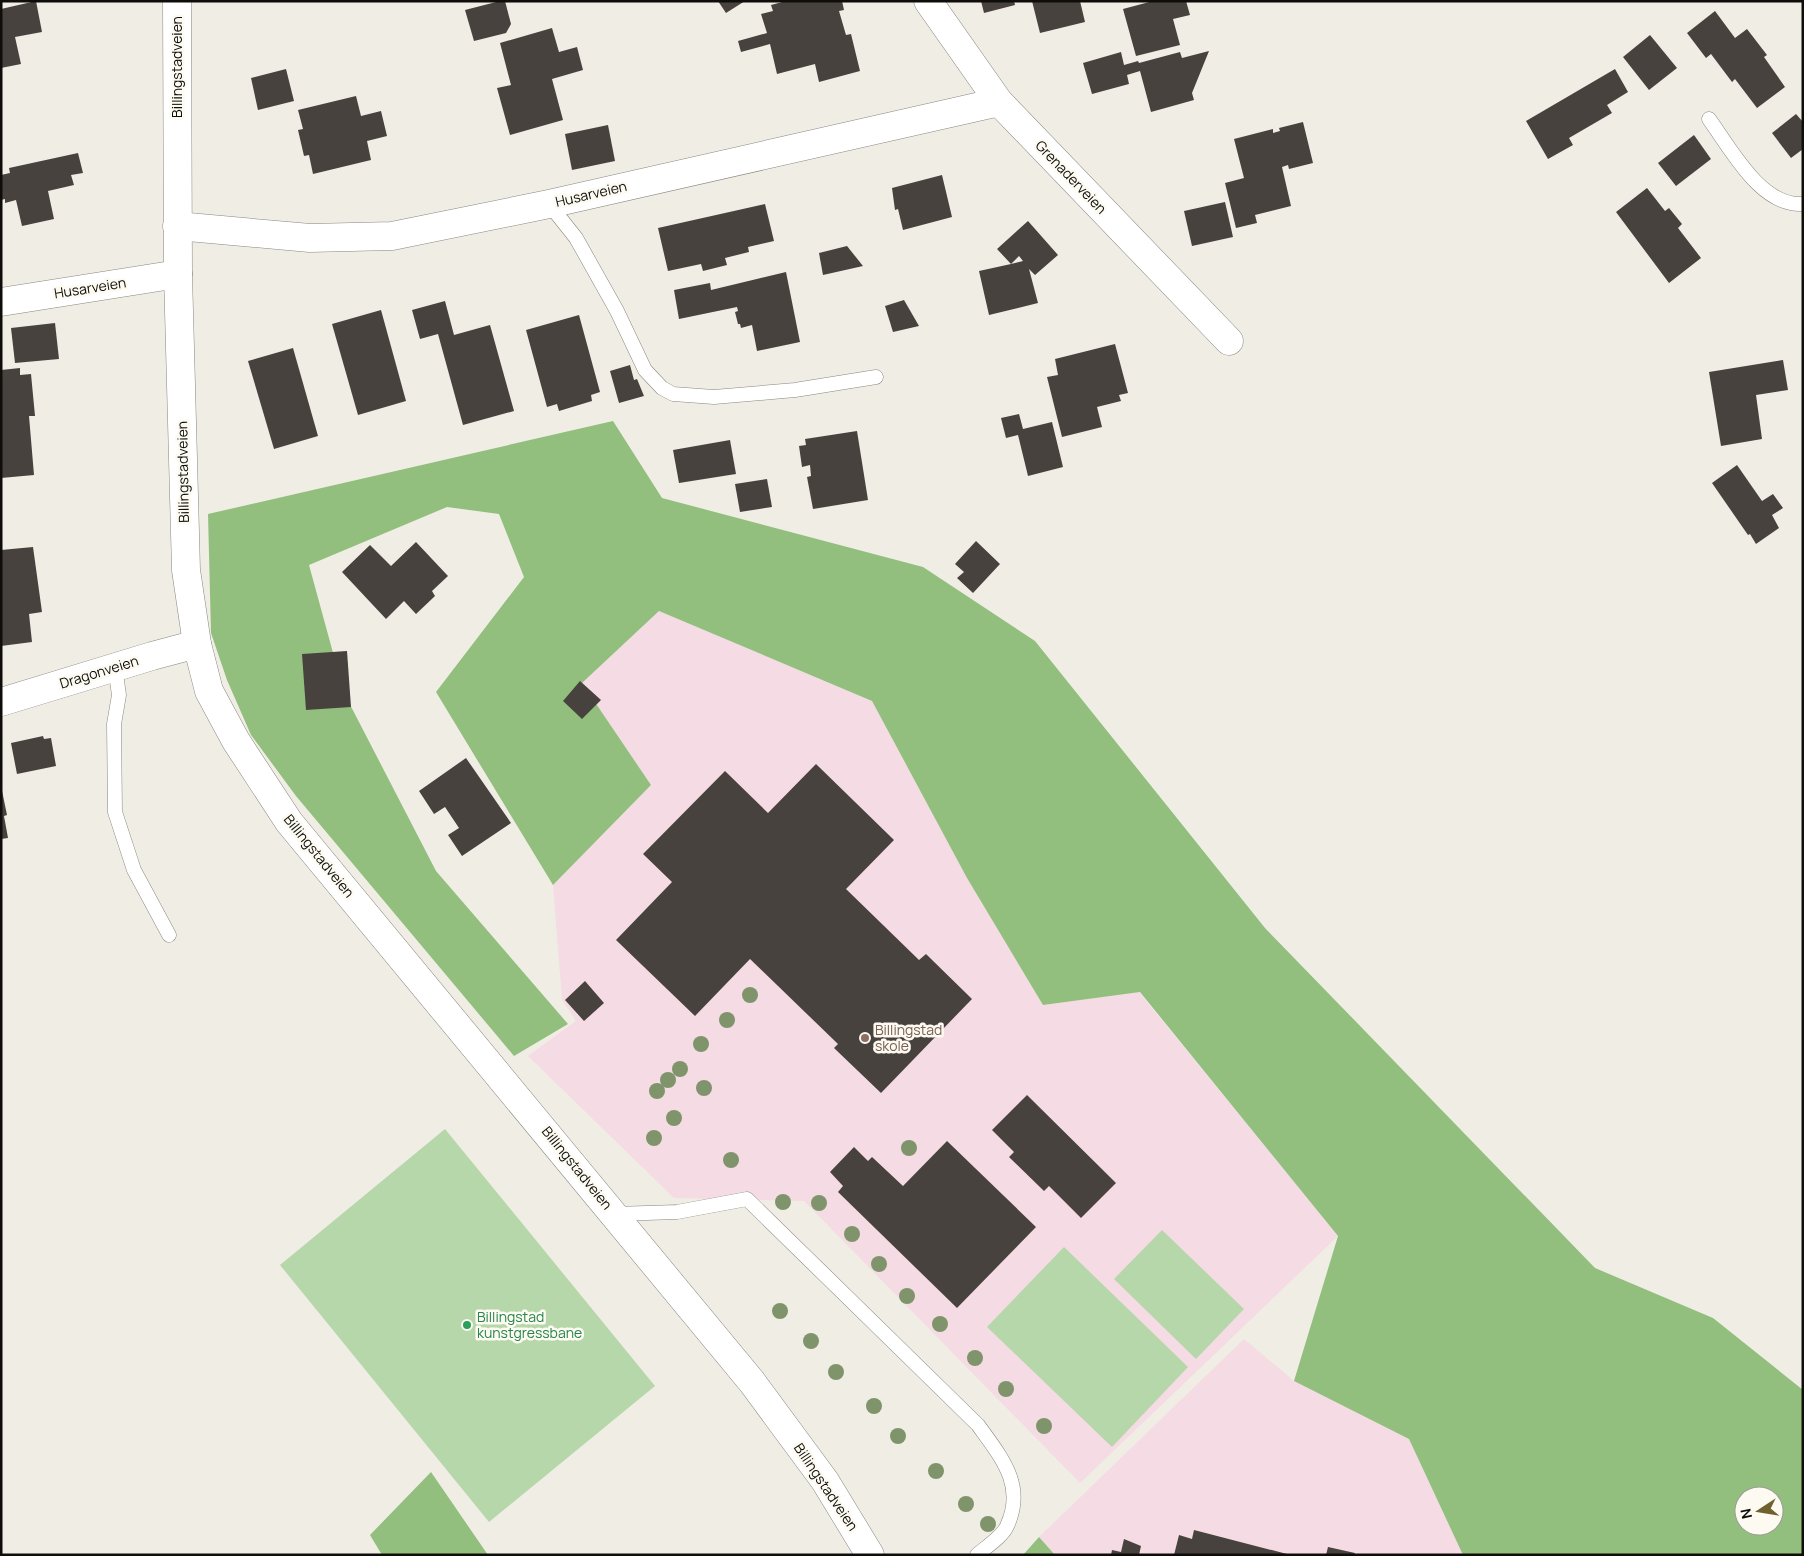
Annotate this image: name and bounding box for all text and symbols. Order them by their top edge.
street label: Billingstadveien [167,16,186,118]
street label: Grenaderveien [1032,136,1111,217]
street label: Husarveien [553,176,628,211]
street label: Husarveien [53,272,127,303]
street label: Billingstadveien [172,421,193,523]
street label: Dragonveien [57,651,141,693]
street label: Billingstadveien [280,810,359,901]
place label: Billingstad skole [875,1020,942,1055]
marker: Billingstad skole [859,1032,871,1044]
street label: Billingstadveien [538,1122,617,1213]
place label: Billingstad kunstgressbane [477,1307,582,1342]
marker: Billingstad kunstgressbane [461,1319,473,1331]
street label: Billingstadveien [790,1439,863,1534]
north arrow [1734,1486,1784,1536]
text: N [1735,1507,1756,1521]

